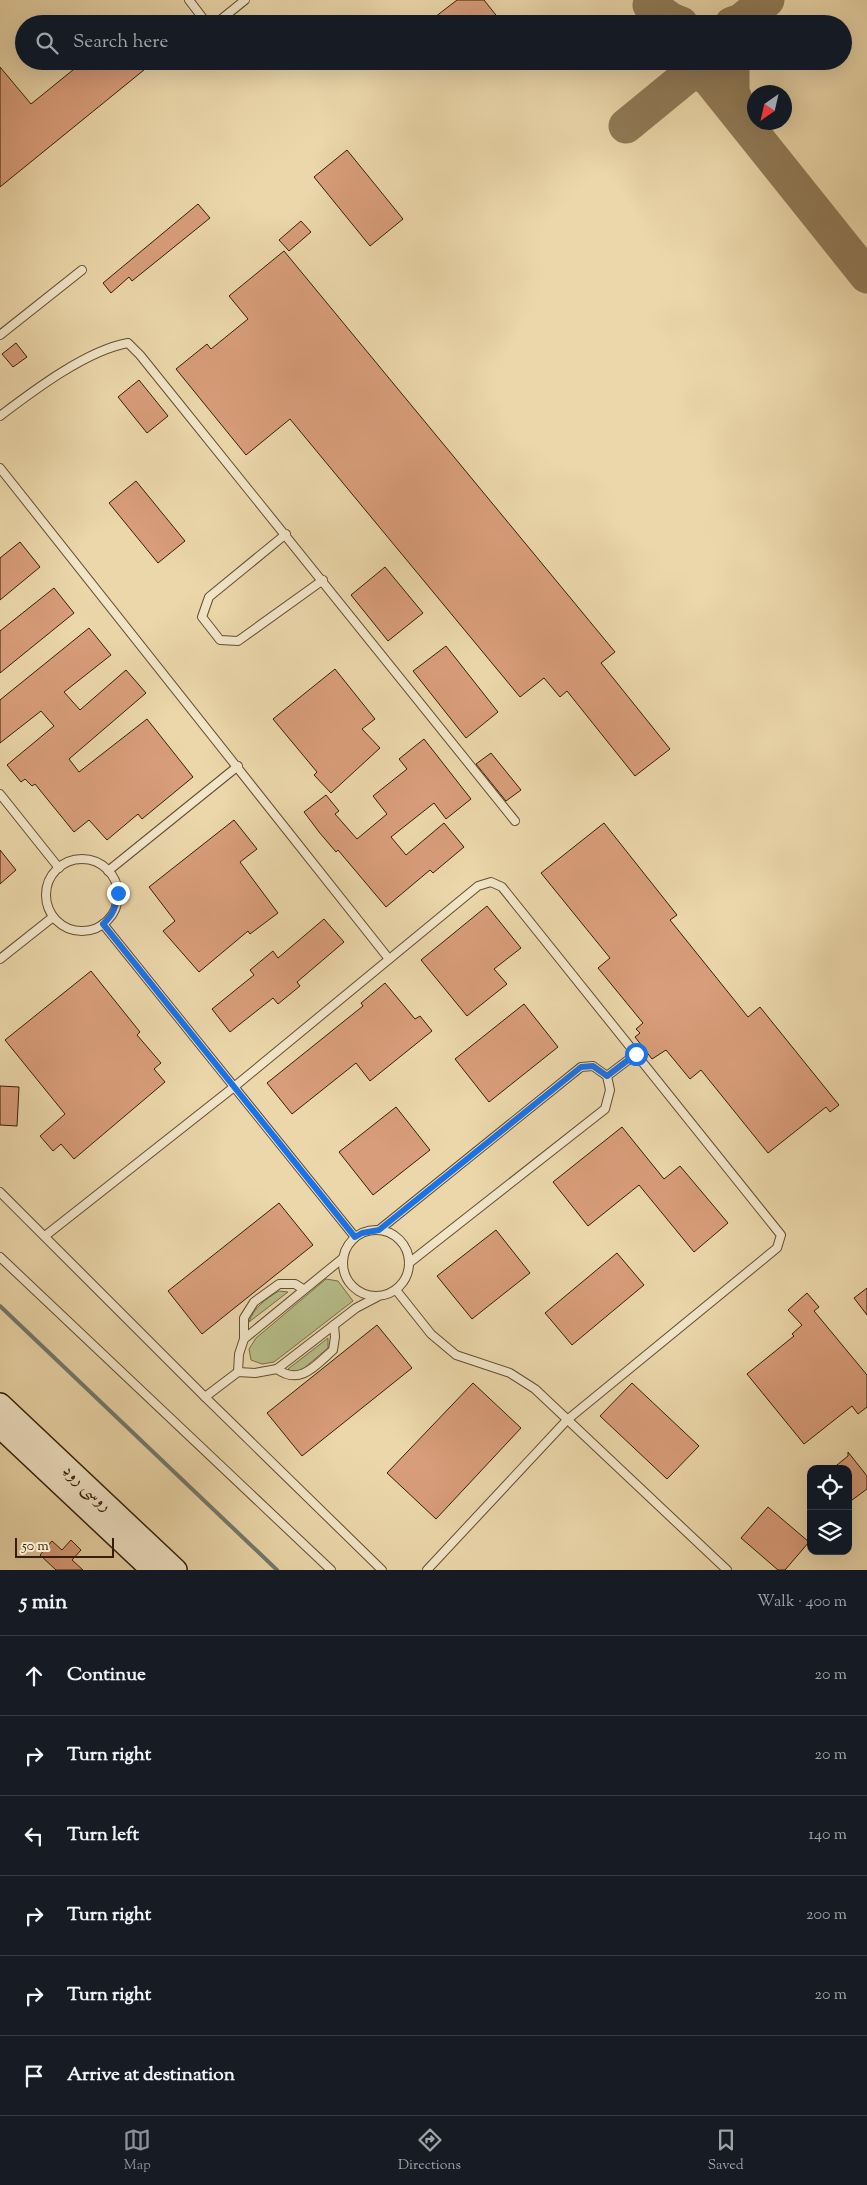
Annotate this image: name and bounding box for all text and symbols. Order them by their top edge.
search box [15,15,852,70]
icon: search [33,29,61,57]
text: Search here [73,29,168,56]
north arrow [747,85,792,130]
route end [107,882,130,905]
route start [625,1043,648,1066]
street label: روسی روډ [56,1458,117,1518]
map controls [807,1465,852,1555]
button: locate [807,1465,852,1510]
button: layers [807,1510,852,1555]
scale bar [15,1535,114,1558]
text: 50 m [22,1537,49,1557]
text: 5 min [20,1588,67,1618]
text: Walk · 400 m [757,1591,847,1614]
icon: ahead [20,1662,48,1690]
text: Continue [67,1662,146,1689]
text: 20 m [814,1664,847,1687]
icon: right [20,1742,48,1770]
text: Turn right [67,1742,151,1769]
text: 20 m [814,1744,847,1767]
icon: left [20,1822,48,1850]
text: Turn left [67,1822,139,1849]
text: 140 m [809,1824,847,1847]
icon: right [20,1902,48,1930]
text: Turn right [67,1902,151,1929]
text: 200 m [806,1904,847,1927]
icon: right [20,1982,48,2010]
text: Turn right [67,1982,151,2009]
text: 20 m [814,1984,847,2007]
icon: arrive [20,2062,48,2090]
text: Arrive at destination [67,2062,235,2089]
tab: Map [123,2126,151,2176]
tab: Directions [398,2126,461,2176]
tab: Saved [708,2126,744,2176]

